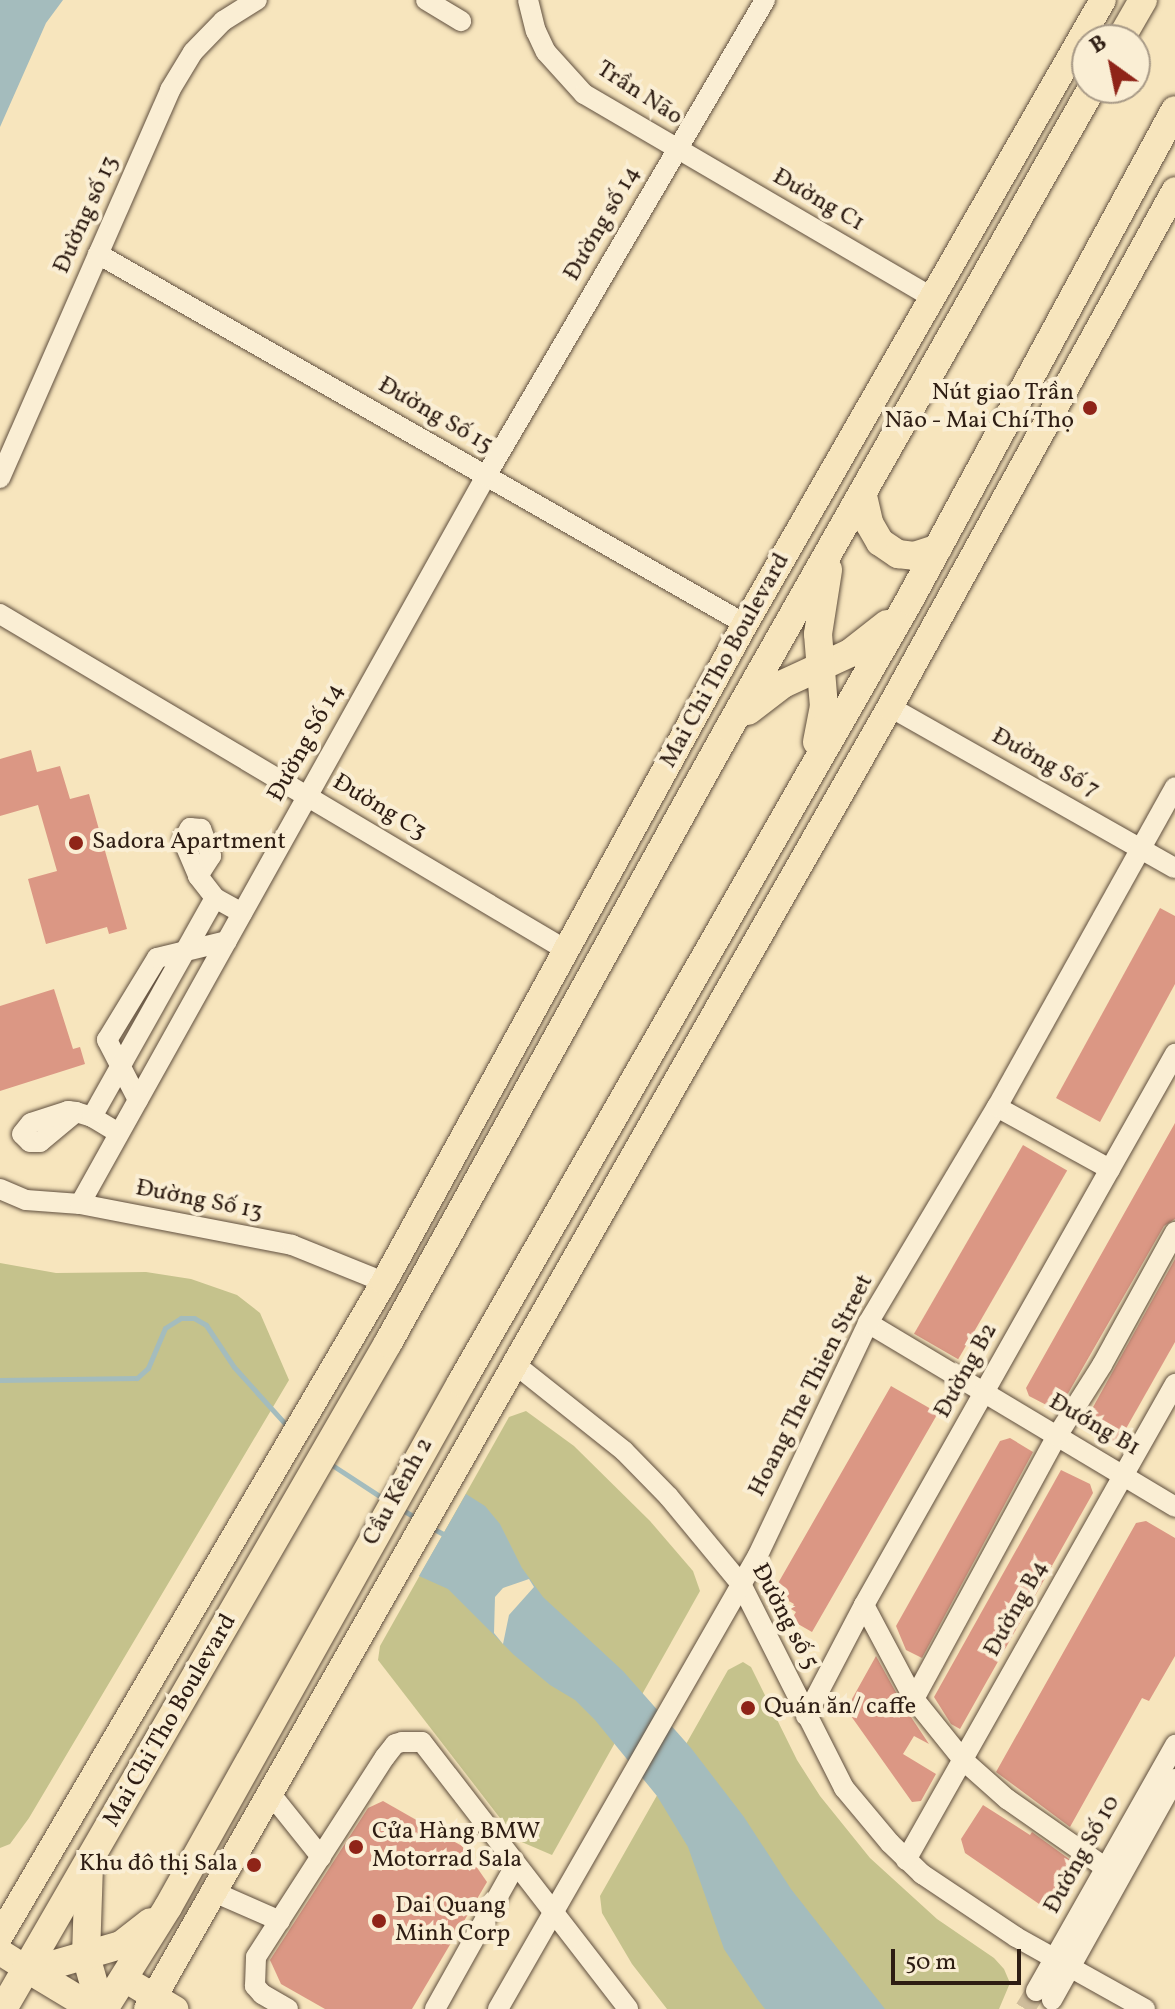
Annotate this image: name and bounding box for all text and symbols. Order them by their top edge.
north arrow [1071,24,1151,104]
text: B [1084,28,1113,62]
street label: Trần Não [591,56,687,132]
street label: Đường số 13 [48,152,126,278]
street label: Đường số 14 [559,161,647,287]
street label: Đường C1 [767,163,869,239]
street label: Đường Số 15 [372,372,498,460]
place label: Nút giao Trần Não - Mai Chí Thọ [883,380,1074,436]
marker: Nút giao Trần Não - Mai Chí Thọ [1081,399,1099,417]
street label: Mai Chi Tho Boulevard [655,548,797,774]
street label: Đường Số 14 [263,679,351,807]
street label: Đường Số 7 [986,723,1104,805]
street label: Đường C3 [327,769,431,847]
place label: Sadora Apartment [92,829,286,857]
marker: Sadora Apartment [67,834,85,852]
street label: Đường Số 13 [133,1175,265,1227]
street label: Hoang The Thien Street [743,1270,881,1502]
street label: Đường B2 [929,1318,1005,1424]
street label: Đướng B1 [1043,1388,1145,1464]
street label: Cầu Kênh 2 [358,1433,440,1551]
street label: Đường B4 [979,1556,1055,1662]
street label: Đường số 5 [744,1559,824,1675]
street label: Mai Chi Tho Boulevard [98,1609,244,1833]
place label: Quán ăn/ caffe [764,1694,916,1722]
marker: Quán ăn/ caffe [739,1699,757,1717]
street label: Đường Số 10 [1039,1791,1127,1919]
place label: Cửa Hàng BMW Motorrad Sala [372,1819,540,1875]
marker: Cửa Hàng BMW Motorrad Sala [347,1838,365,1856]
place label: Khu đô thị Sala [79,1851,238,1879]
marker: Khu đô thị Sala [245,1856,263,1874]
place label: Dai Quang Minh Corp [395,1893,510,1949]
marker: Dai Quang Minh Corp [370,1912,388,1930]
scale bar [895,1933,1025,1983]
text: 50 m [905,1946,957,1980]

